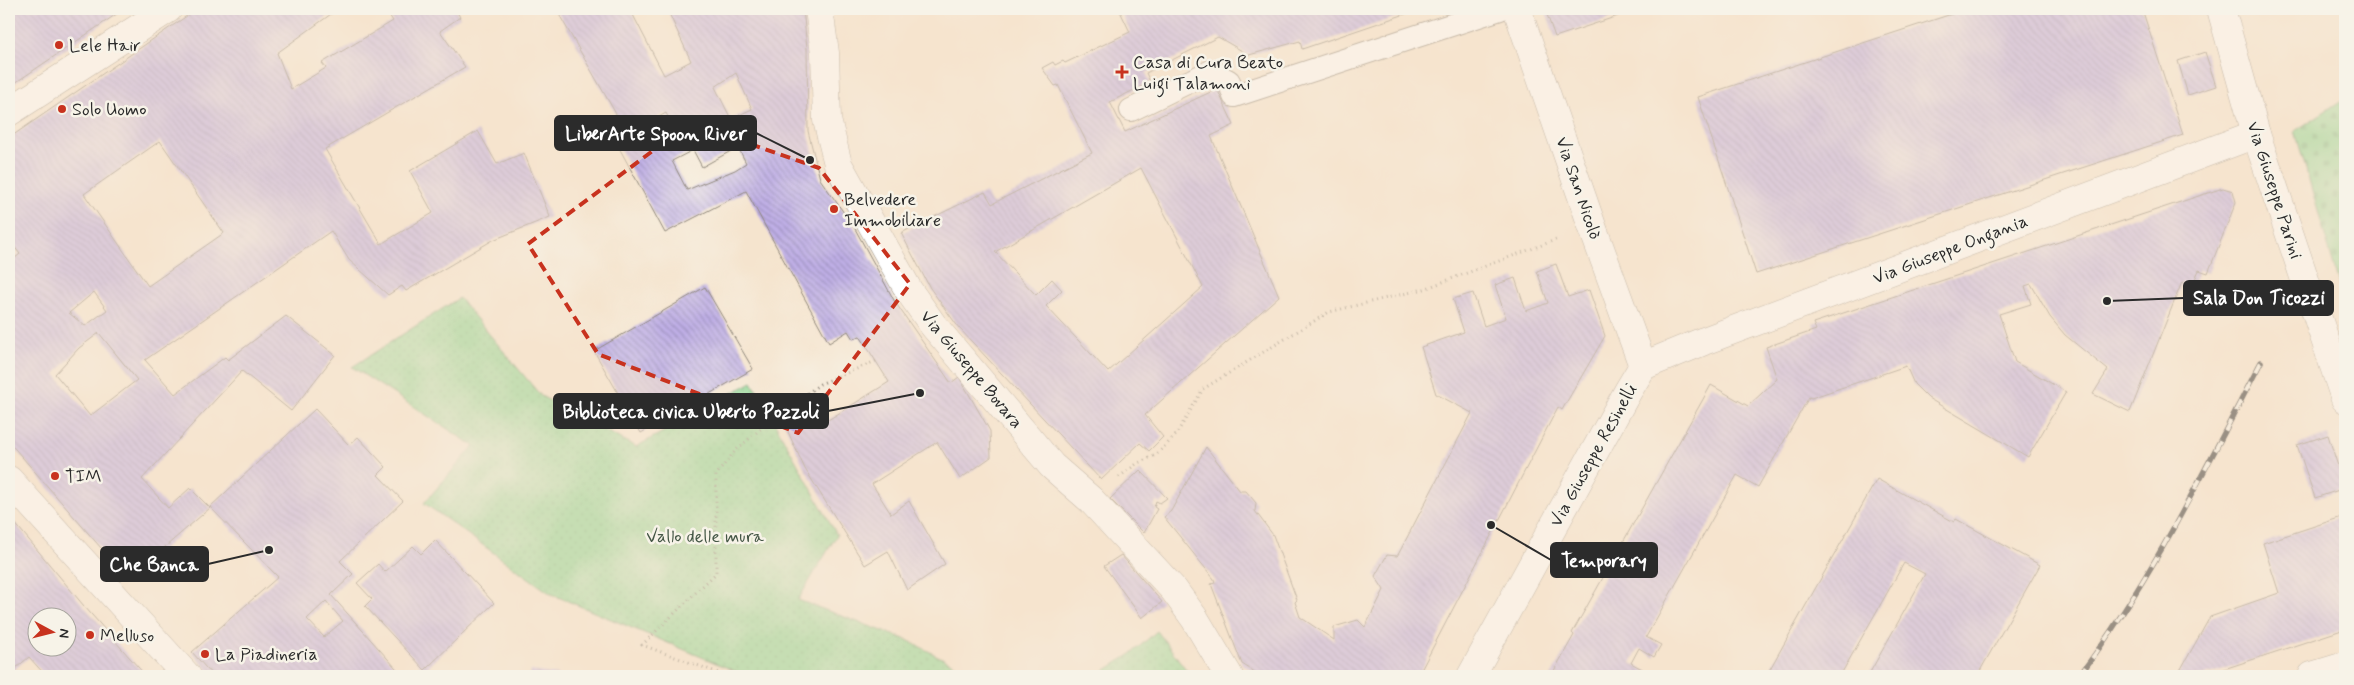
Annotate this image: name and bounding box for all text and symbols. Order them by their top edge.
place label: Lele Hair [69,34,141,58]
marker: Lele Hair [53,39,65,51]
place label: Casa di Cura Beato Luigi Talamoni [1133,51,1283,98]
marker: Casa di Cura Beato Luigi Talamoni [1115,65,1129,79]
place label: Solo Uomo [72,98,147,122]
marker: Solo Uomo [56,103,68,115]
callout: LiberArte Spoon River [555,116,756,150]
street label: Via Giuseppe Parini [2241,119,2308,262]
text: LiberArte Spoon River [565,122,748,147]
street label: Via San Nicolò [1549,134,1607,243]
place label: Belvedere Immobiliare [844,188,941,233]
marker: Belvedere Immobiliare [828,203,840,215]
street label: Via Giuseppe Ongania [1869,209,2032,292]
callout: Sala Don Ticozzi [2184,281,2333,315]
text: Sala Don Ticozzi [2193,286,2325,311]
street label: Via Giuseppe Bovara [914,305,1028,434]
street label: Via Giuseppe Resinelli [1544,380,1643,531]
callout: Biblioteca civica Uberto Pozzoli [554,394,828,428]
text: Biblioteca civica Uberto Pozzoli [562,400,820,425]
place label: TIM [65,465,102,489]
marker: TIM [49,470,61,482]
park label: Vallo delle mura [646,525,764,549]
callout: Temporary [1551,543,1657,577]
callout: Che Banca [101,547,208,581]
text: Temporary [1561,549,1647,574]
text: Che Banca [109,553,199,578]
north arrow [28,608,78,658]
place label: Melluso [100,624,154,648]
text: N [54,628,73,639]
marker: Melluso [84,629,96,641]
place label: La Piadineria [215,643,318,667]
marker: La Piadineria [199,648,211,660]

